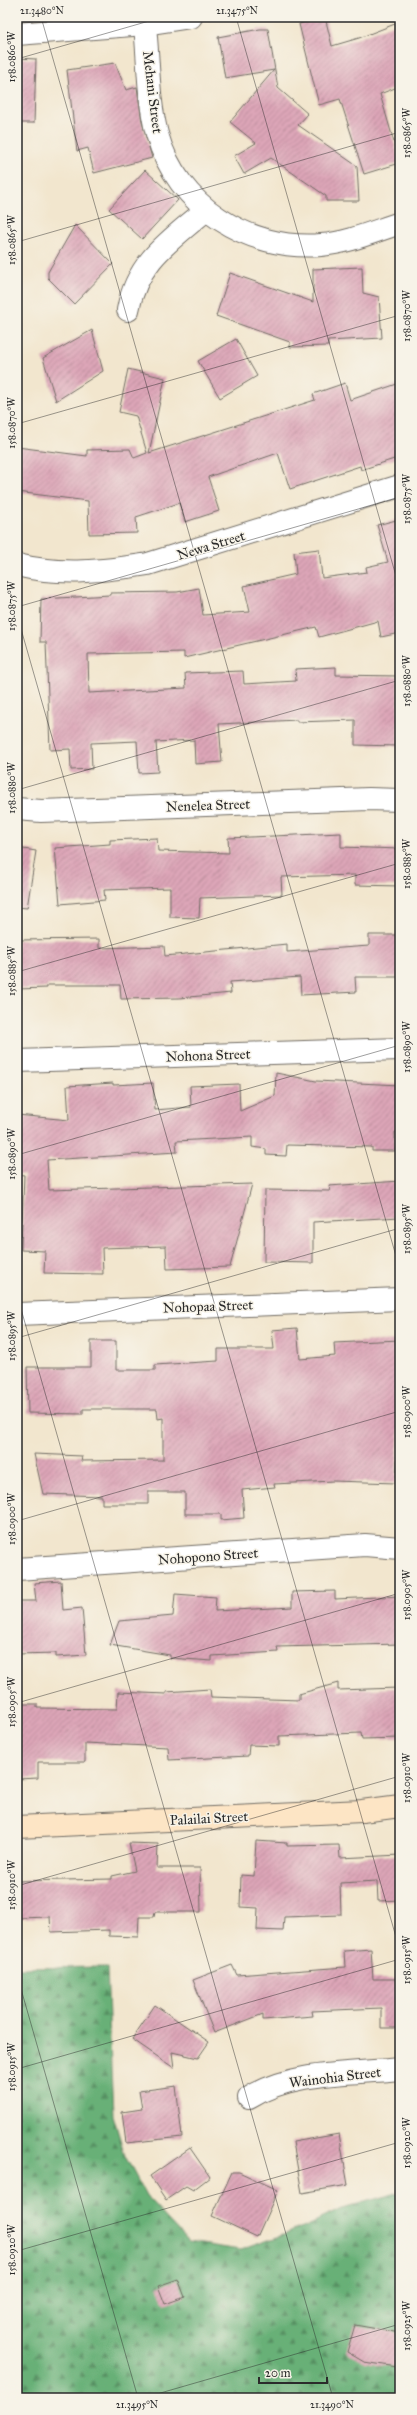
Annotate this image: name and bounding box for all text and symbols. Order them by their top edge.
text: 21.3480°N [20,5,64,17]
text: 21.3475°N [216,5,259,17]
text: 158.0860°W [6,31,18,83]
street label: Mehani Street [139,50,166,134]
text: 158.0865°W [401,108,413,158]
text: 158.0865°W [6,215,18,265]
text: 158.0870°W [401,290,413,342]
text: 158.0870°W [6,397,18,449]
text: 158.0875°W [401,473,413,524]
street label: Newa Street [175,527,247,564]
text: 158.0875°W [6,580,18,631]
text: 158.0880°W [401,655,413,707]
text: 158.0880°W [6,762,18,814]
street label: Nenelea Street [166,796,250,815]
text: 158.0885°W [401,838,413,889]
text: 158.0885°W [6,945,18,996]
text: 158.0890°W [401,1021,413,1073]
street label: Nohona Street [165,1046,251,1065]
text: 158.0890°W [6,1128,18,1180]
text: 158.0895°W [401,1203,413,1254]
street label: Nohopaa Street [163,1296,253,1317]
text: 158.0895°W [6,1310,18,1361]
text: 158.0900°W [401,1386,413,1438]
text: 158.0900°W [6,1493,18,1545]
street label: Nohopono Street [157,1545,259,1568]
text: 158.0905°W [401,1569,413,1620]
text: 158.0905°W [6,1676,18,1727]
text: 158.0910°W [401,1753,413,1803]
street label: Palailai Street [169,1808,249,1829]
text: 158.0910°W [6,1860,18,1910]
text: 158.0915°W [401,1935,413,1984]
text: 158.0915°W [6,2042,18,2091]
street label: Wainohia Street [288,2063,382,2092]
text: 158.0920°W [401,2117,413,2168]
text: 158.0920°W [6,2224,18,2275]
text: 158.0925°W [401,2301,413,2351]
scale bar [259,2359,327,2385]
text: 20 m [265,2366,291,2380]
text: 21.3495°N [116,2399,159,2411]
text: 21.3490°N [310,2399,354,2411]

